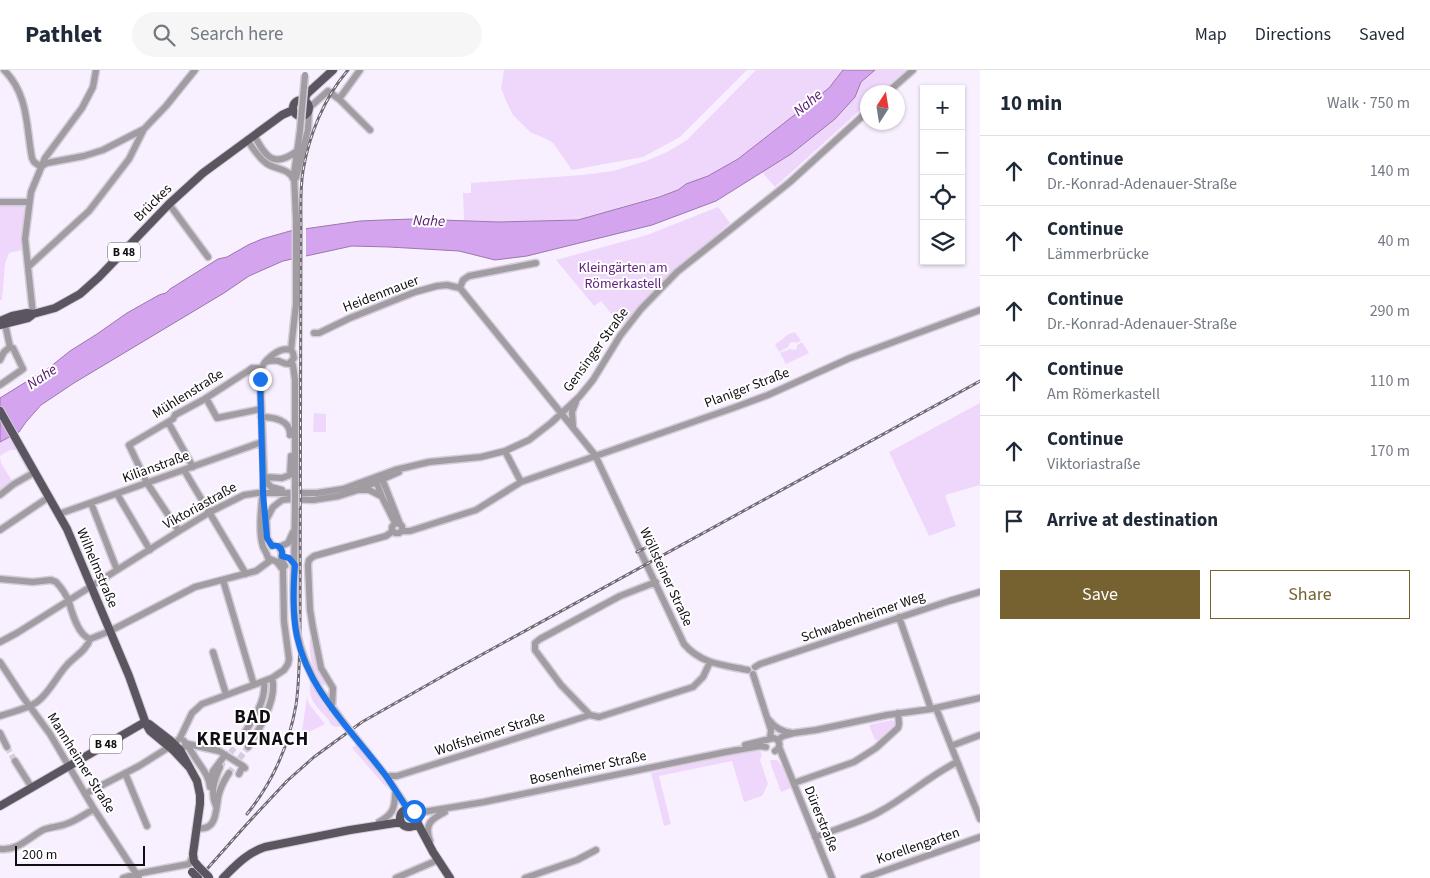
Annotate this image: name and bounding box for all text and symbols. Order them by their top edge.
search box [132,12,482,57]
text: Pathlet [25,17,102,52]
icon: search [150,21,178,49]
text: Search here [190,21,284,48]
text: Map [1195,22,1227,47]
text: Directions [1255,22,1331,47]
text: Saved [1359,22,1405,47]
water label: Nahe [789,85,827,121]
north arrow [860,85,905,130]
map controls [920,85,965,265]
button: + [920,85,965,130]
text: 10 min [1000,88,1062,118]
text: Walk · 750 m [1327,92,1410,114]
button: − [920,130,965,175]
text: Continue [1047,146,1124,173]
icon: ahead [1000,157,1028,185]
text: 140 m [1370,160,1410,182]
text: Dr.-Konrad-Adenauer-Straße [1047,173,1237,195]
button: locate [920,175,965,220]
street label: Brückes [129,179,177,227]
water label: Nahe [412,210,446,232]
text: Continue [1047,216,1124,243]
button: layers [920,220,965,265]
icon: ahead [1000,227,1028,255]
text: 40 m [1378,230,1410,252]
road number: B 48 [108,242,140,262]
text: Lämmerbrücke [1047,243,1149,265]
park label: Kleingärten am Römerkastell [578,258,668,294]
street label: Heidenmauer [340,270,422,318]
text: Continue [1047,286,1124,313]
icon: ahead [1000,297,1028,325]
text: 290 m [1370,300,1410,322]
street label: Gensinger Straße [558,304,634,396]
text: Dr.-Konrad-Adenauer-Straße [1047,313,1237,335]
text: Continue [1047,356,1124,383]
water label: Nahe [23,359,61,395]
street label: Planiger Straße [702,363,792,413]
street label: Mühlenstraße [149,364,227,424]
icon: ahead [1000,367,1028,395]
route end [249,368,272,391]
text: 110 m [1370,370,1410,392]
text: Am Römerkastell [1047,383,1160,405]
text: Continue [1047,426,1124,453]
icon: ahead [1000,437,1028,465]
text: 170 m [1370,440,1410,462]
street label: Kilianstraße [120,446,192,488]
text: Viktoriastraße [1047,453,1140,475]
street label: Viktoriastraße [159,477,241,535]
icon: arrive [1000,507,1028,535]
text: Arrive at destination [1047,507,1218,534]
street label: Wöllsteiner Straße [634,524,698,630]
street label: Wilhelmstraße [71,525,123,611]
button: Save [1000,570,1200,619]
button: Share [1210,570,1410,619]
street label: Schwabenheimer Weg [798,586,928,648]
district label: BAD KREUZNACH [197,704,309,753]
street label: Wolfsheimer Straße [432,707,548,761]
street label: Mannheimer Straße [42,709,120,817]
road number: B 48 [90,734,122,754]
street label: Bosenheimer Straße [528,746,648,790]
street label: Dürerstraße [799,783,843,855]
route start [403,800,426,823]
street label: Korellengarten [874,822,962,870]
scale bar [15,843,145,866]
text: 200 m [22,845,57,865]

